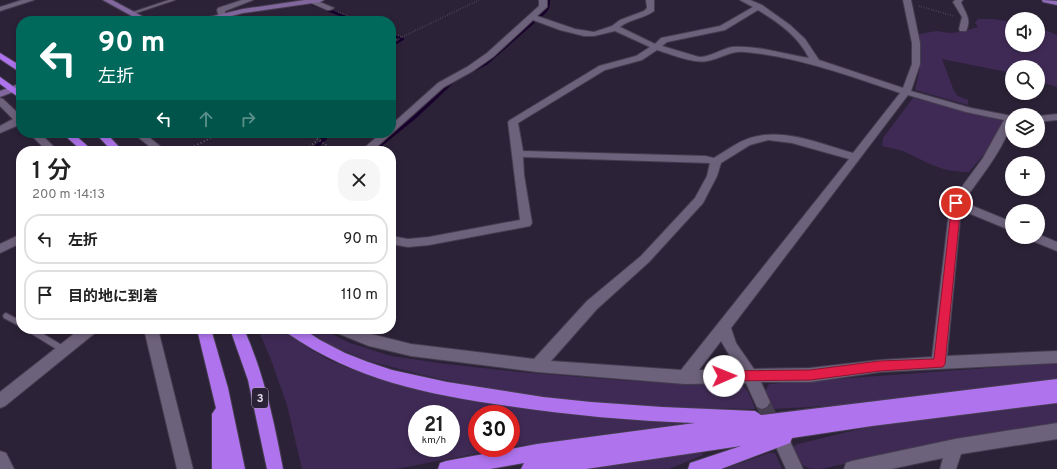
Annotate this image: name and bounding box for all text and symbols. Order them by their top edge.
map controls [1005,12,1045,244]
button: sound [1005,12,1045,52]
text: 90 m [98,26,165,62]
icon: left [32,32,84,84]
button: search [1005,60,1045,100]
text: 左折 [98,66,134,89]
icon: left [153,108,175,130]
icon: ahead [195,108,217,130]
icon: right [237,108,259,130]
button: layers [1005,108,1045,148]
button: + [1005,156,1045,196]
text: 1 分 [32,157,71,187]
button: close [338,159,380,201]
pin [939,186,973,220]
text: 200 m · 14:13 [32,187,105,203]
icon: arrive [945,192,967,214]
button: − [1005,204,1045,244]
icon: left [34,228,56,250]
text: 90 m [343,230,378,249]
text: 左折 [68,232,98,251]
icon: arrive [34,284,56,306]
text: 110 m [341,286,378,305]
text: 目的地に到着 [68,288,158,307]
position arrow [703,355,745,397]
road number: 3 [252,388,268,408]
speed limit sign: 30 [468,405,520,457]
text: 21 [424,413,444,439]
text: km/h [422,434,446,447]

